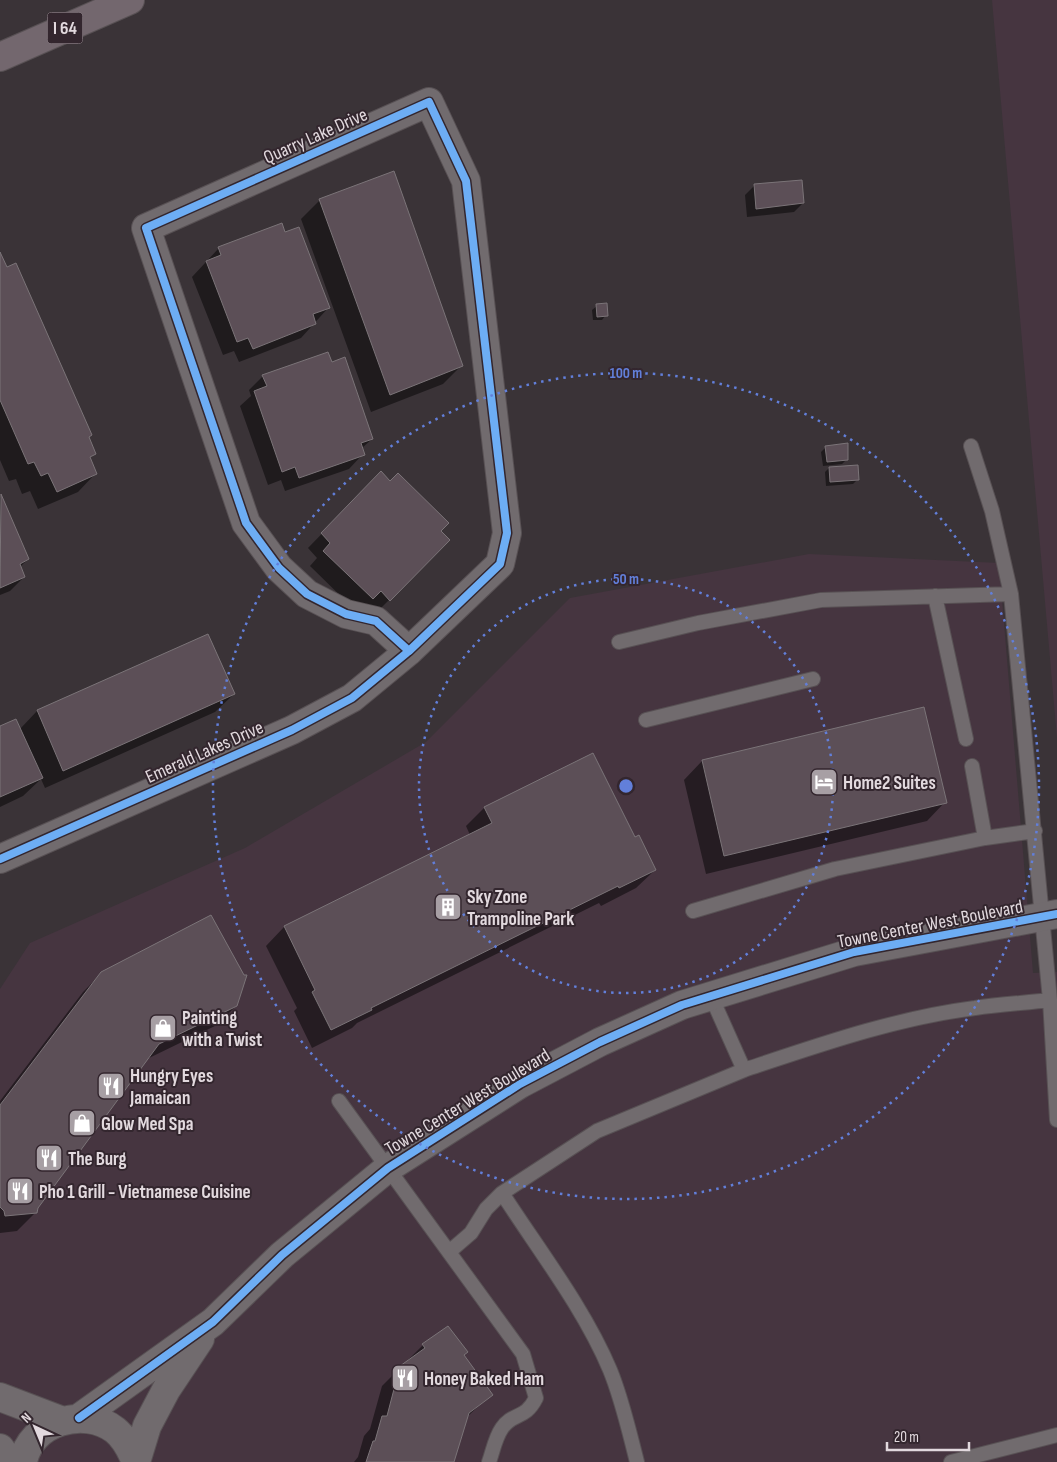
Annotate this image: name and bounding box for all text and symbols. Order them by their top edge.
road number: I 64 [48,12,82,44]
street label: Quarry Lake Drive [260,103,371,169]
text: 100 m [610,364,642,383]
text: 50 m [613,570,639,589]
street label: Emerald Lakes Drive [142,716,267,789]
hotel icon: Home2 Suites [809,767,839,797]
place label: Home2 Suites [843,772,936,795]
centre of rings [617,777,635,795]
place label: Sky Zone Trampoline Park [467,886,574,931]
building icon: Sky Zone Trampoline Park [433,892,463,922]
street label: Towne Center West Boulevard [836,895,1025,954]
place label: Painting with a Twist [182,1007,262,1052]
shop icon: Painting with a Twist [148,1013,178,1043]
street label: Towne Center West Boulevard [381,1044,554,1161]
place label: Hungry Eyes Jamaican [129,1065,213,1110]
restaurant icon: Hungry Eyes Jamaican [96,1071,126,1101]
shop icon: Glow Med Spa [67,1108,97,1138]
place label: Glow Med Spa [101,1113,193,1136]
restaurant icon: The Burg [34,1143,64,1173]
place label: The Burg [68,1148,126,1171]
restaurant icon: Pho 1 Grill - Vietnamese Cuisine [5,1176,35,1206]
place label: Pho 1 Grill - Vietnamese Cuisine [39,1181,251,1204]
restaurant icon: Honey Baked Ham [390,1363,420,1393]
place label: Honey Baked Ham [424,1368,544,1391]
north arrow [10,1402,60,1452]
text: N [18,1409,35,1427]
scale bar [887,1420,970,1452]
text: 20 m [894,1428,919,1447]

